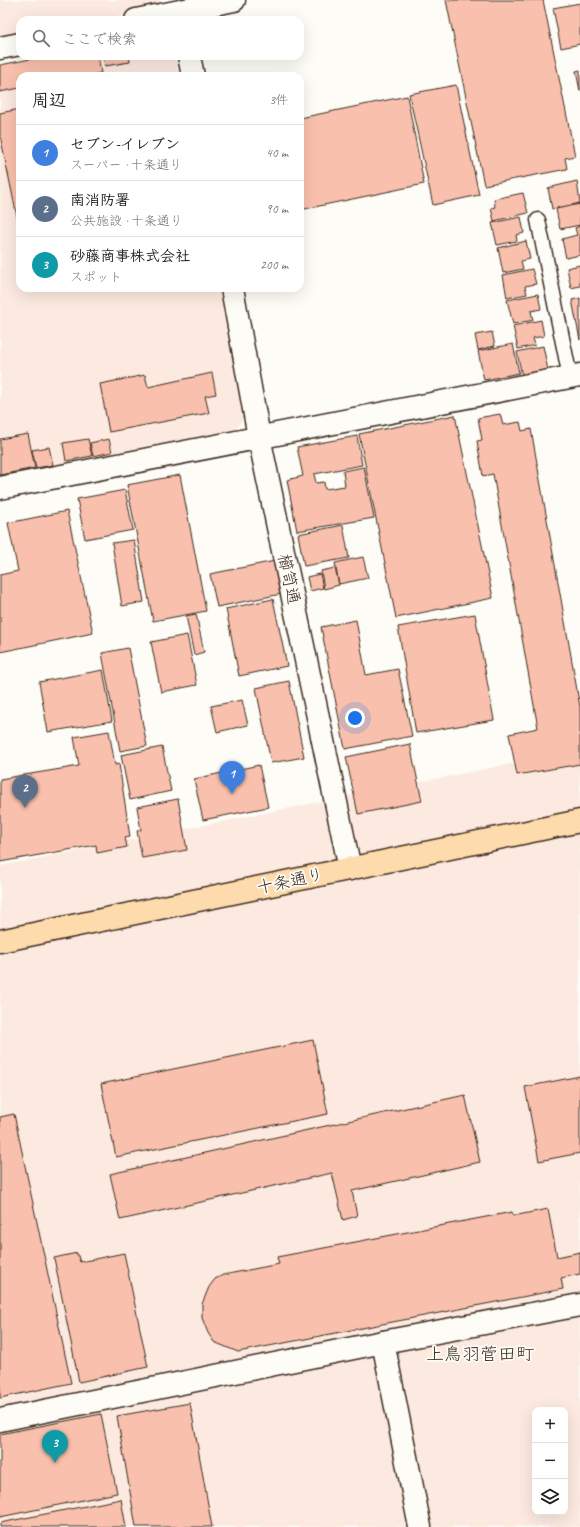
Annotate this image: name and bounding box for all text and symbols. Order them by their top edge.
search box [16,16,304,60]
icon: search [30,27,52,49]
text: ここで検索 [62,30,137,49]
text: 周辺 [32,90,66,111]
text: 3件 [269,92,288,108]
text: セブン-イレブン [70,135,180,154]
text: 1 [42,145,48,161]
text: 40 m [266,145,288,161]
text: スーパー · 十条通り [70,157,182,173]
text: 南消防署 [70,191,130,210]
text: 2 [42,201,48,217]
text: 90 m [266,201,288,217]
text: 公共施設 · 十条通り [70,213,183,229]
text: 砂藤商事株式会社 [70,247,190,266]
text: 3 [42,257,48,273]
text: 200 m [260,257,288,273]
text: スポット [70,269,122,285]
street label: 櫛笥通 [273,552,305,606]
your location [345,708,365,728]
pin: 1 [219,761,245,794]
pin: 2 [12,775,38,808]
street label: 十条通り [255,864,325,898]
district label: 上鳥羽菅田町 [426,1343,534,1365]
map controls [532,1407,568,1515]
button: + [532,1407,568,1443]
pin: 3 [42,1430,68,1463]
button: − [532,1443,568,1479]
button: layers [532,1479,568,1515]

